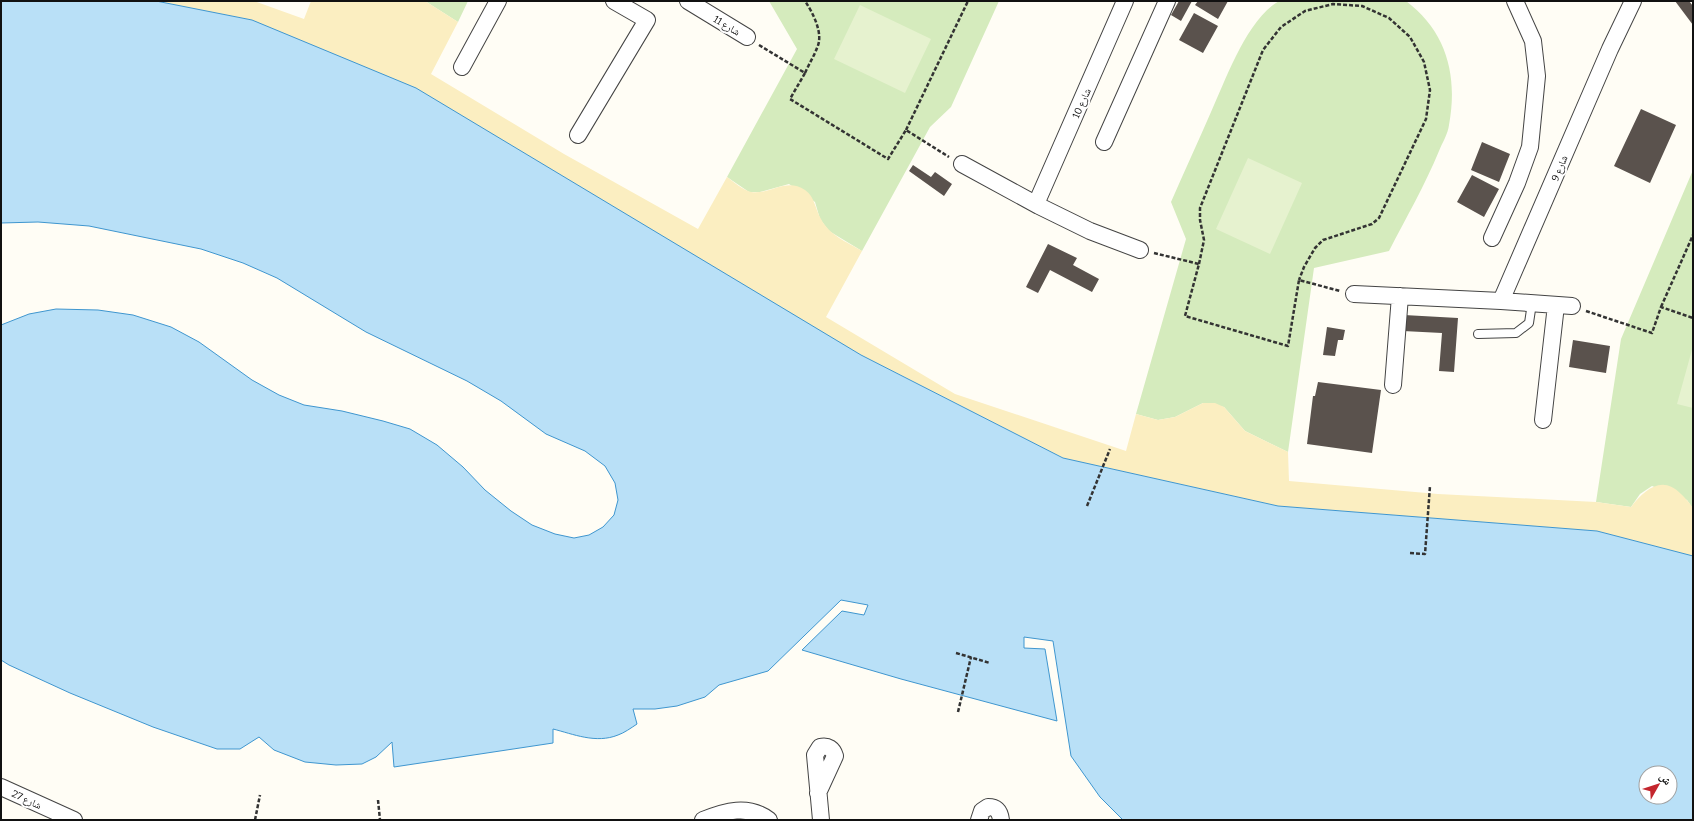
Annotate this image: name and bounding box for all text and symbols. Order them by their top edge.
street label: شارع 11 [711,13,742,39]
street label: شارع 10 [1070,86,1094,120]
street label: شارع 9 [1549,153,1571,183]
north arrow [1638,765,1678,805]
text: ش [1656,770,1674,789]
street label: شارع 27 [10,788,44,812]

